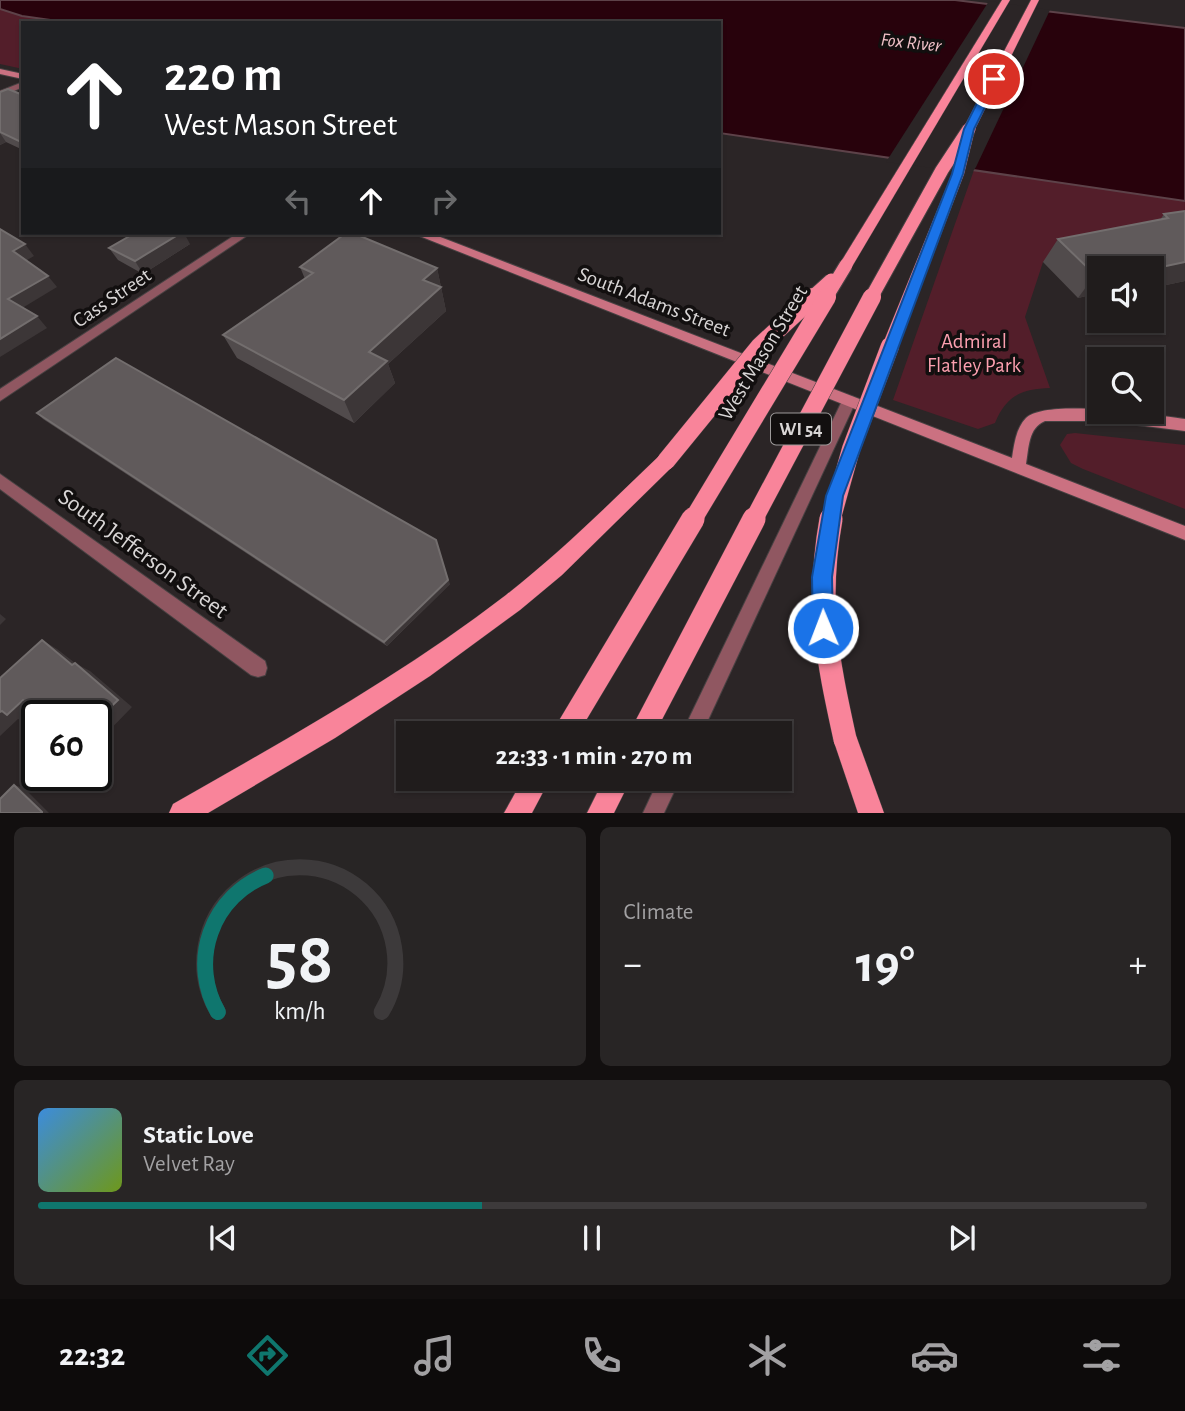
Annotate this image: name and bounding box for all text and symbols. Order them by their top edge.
water label: Fox River [880,30,943,56]
icon: ahead [49,49,140,140]
pin [964,49,1024,109]
text: 220 m [164,51,283,100]
icon: arrive [975,60,1013,98]
text: West Mason Street [164,109,397,141]
icon: left [279,182,317,220]
icon: ahead [352,182,390,220]
icon: right [425,182,463,220]
map controls [1087,256,1164,424]
button: sound [1087,256,1164,333]
street label: South Adams Street [575,263,733,341]
street label: Cass Street [69,264,155,332]
street label: West Mason Street [715,282,812,424]
park label: Admiral Flatley Park [927,331,1022,376]
button: search [1087,347,1164,424]
road number: WI 54 [771,414,831,444]
street label: South Jefferson Street [54,485,233,624]
position arrow [786,591,860,665]
speed limit sign: 60 [21,700,112,791]
text: 22:33 · 1 min · 270 m [495,743,693,769]
text: Climate [624,901,693,924]
text: 58 [266,925,333,998]
text: 19° [856,939,915,991]
text: − [624,946,642,984]
text: + [1129,946,1147,984]
text: km/h [274,999,326,1024]
text: Static Love [143,1122,254,1148]
text: Velvet Ray [143,1153,235,1176]
icon: previous [204,1219,242,1257]
icon: pause [573,1219,611,1257]
icon: next [943,1219,981,1257]
icon: directions [243,1331,292,1380]
icon: music [410,1331,459,1380]
icon: phone [577,1331,626,1380]
icon: climate [743,1331,792,1380]
icon: car [910,1331,959,1380]
icon: filters [1077,1331,1126,1380]
text: 22:32 [59,1339,125,1371]

